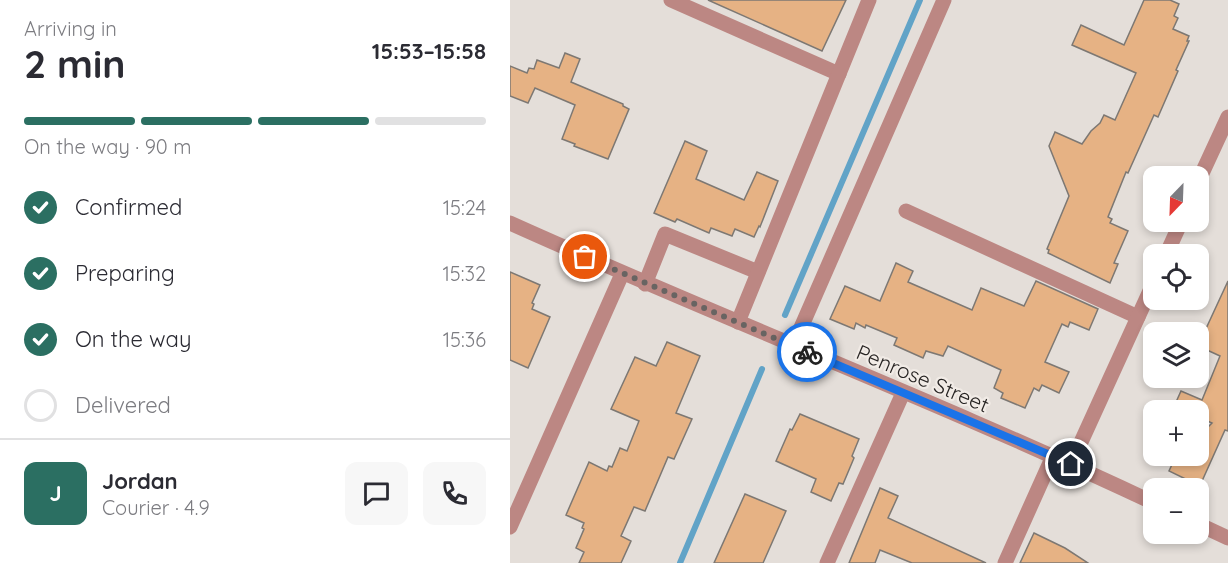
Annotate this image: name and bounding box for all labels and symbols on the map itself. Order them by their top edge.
north arrow [1143,166,1209,232]
pin [559,231,610,282]
courier [777,322,837,382]
street label: Penrose Street [853,338,993,418]
pin [1045,438,1096,489]

